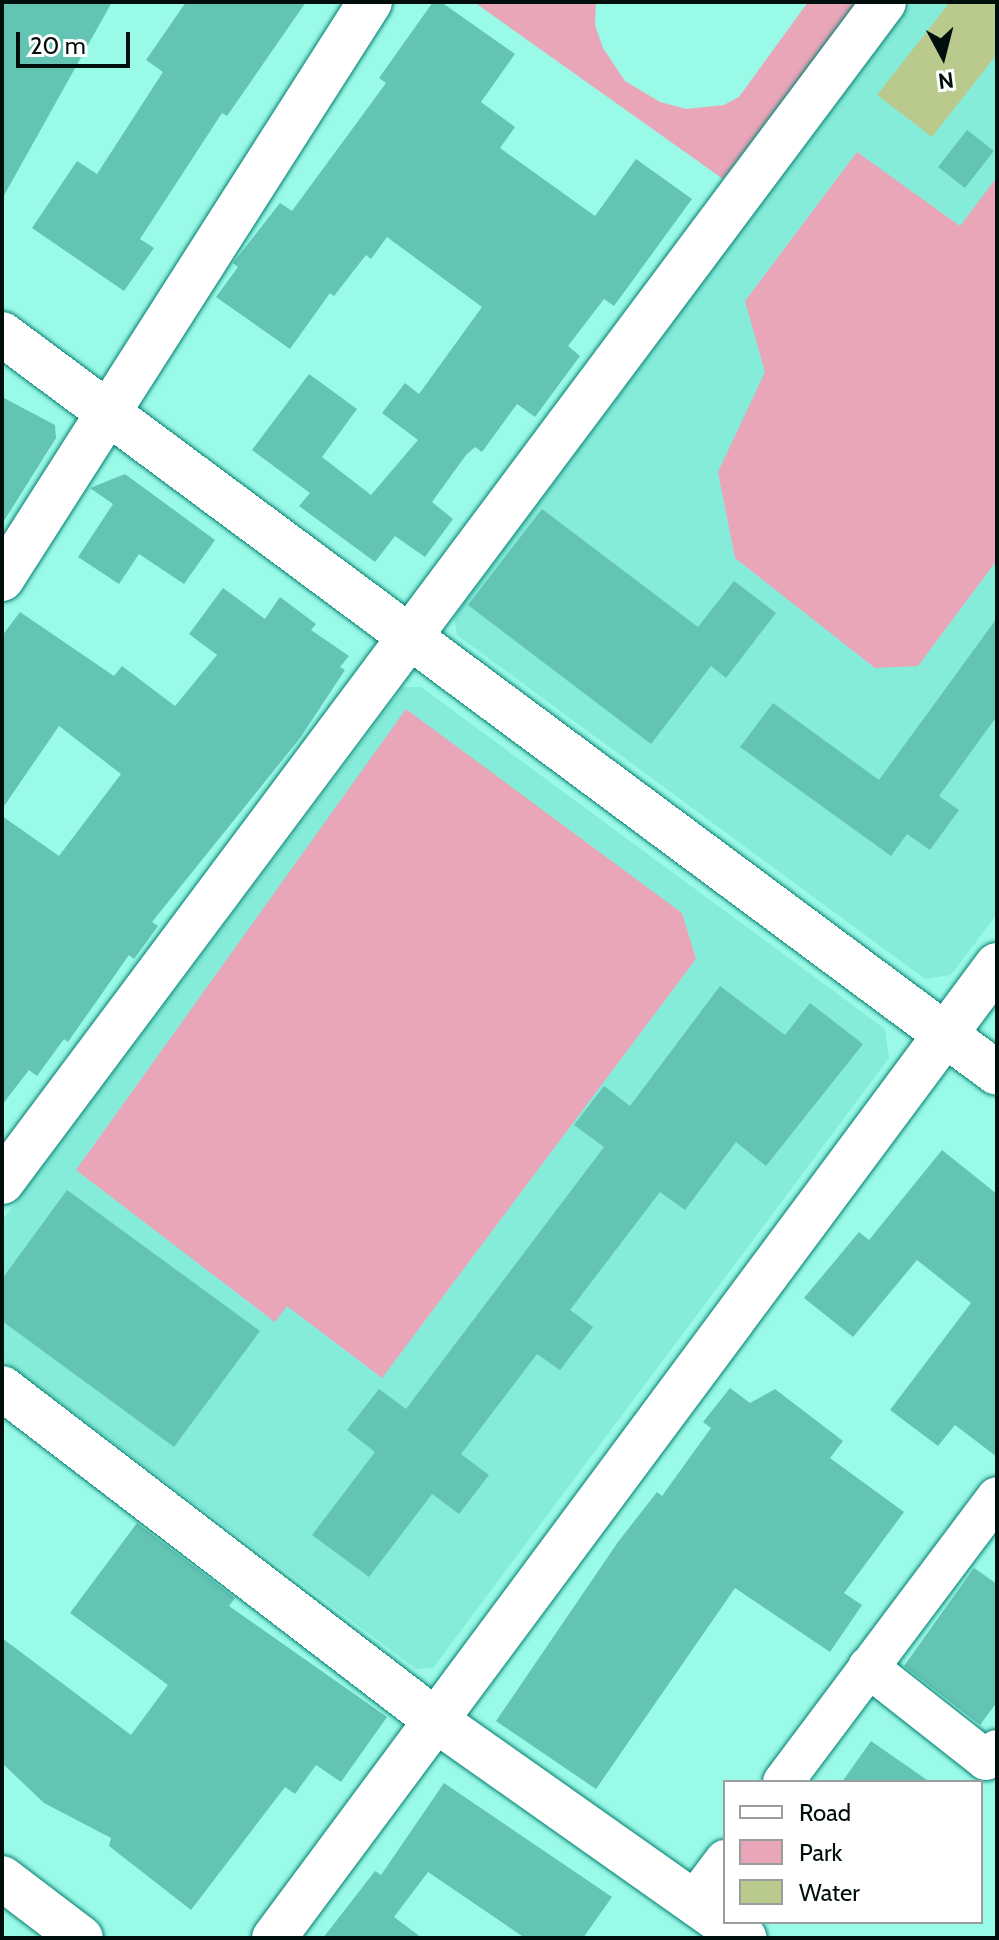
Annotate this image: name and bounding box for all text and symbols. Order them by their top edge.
scale bar [20,16,134,66]
north arrow [903,16,983,96]
text: 20 m [30,31,86,60]
text: N [937,66,955,95]
legend [723,1780,983,1924]
text: Road [799,1798,851,1827]
text: Park [799,1838,842,1867]
text: Water [799,1878,860,1907]

